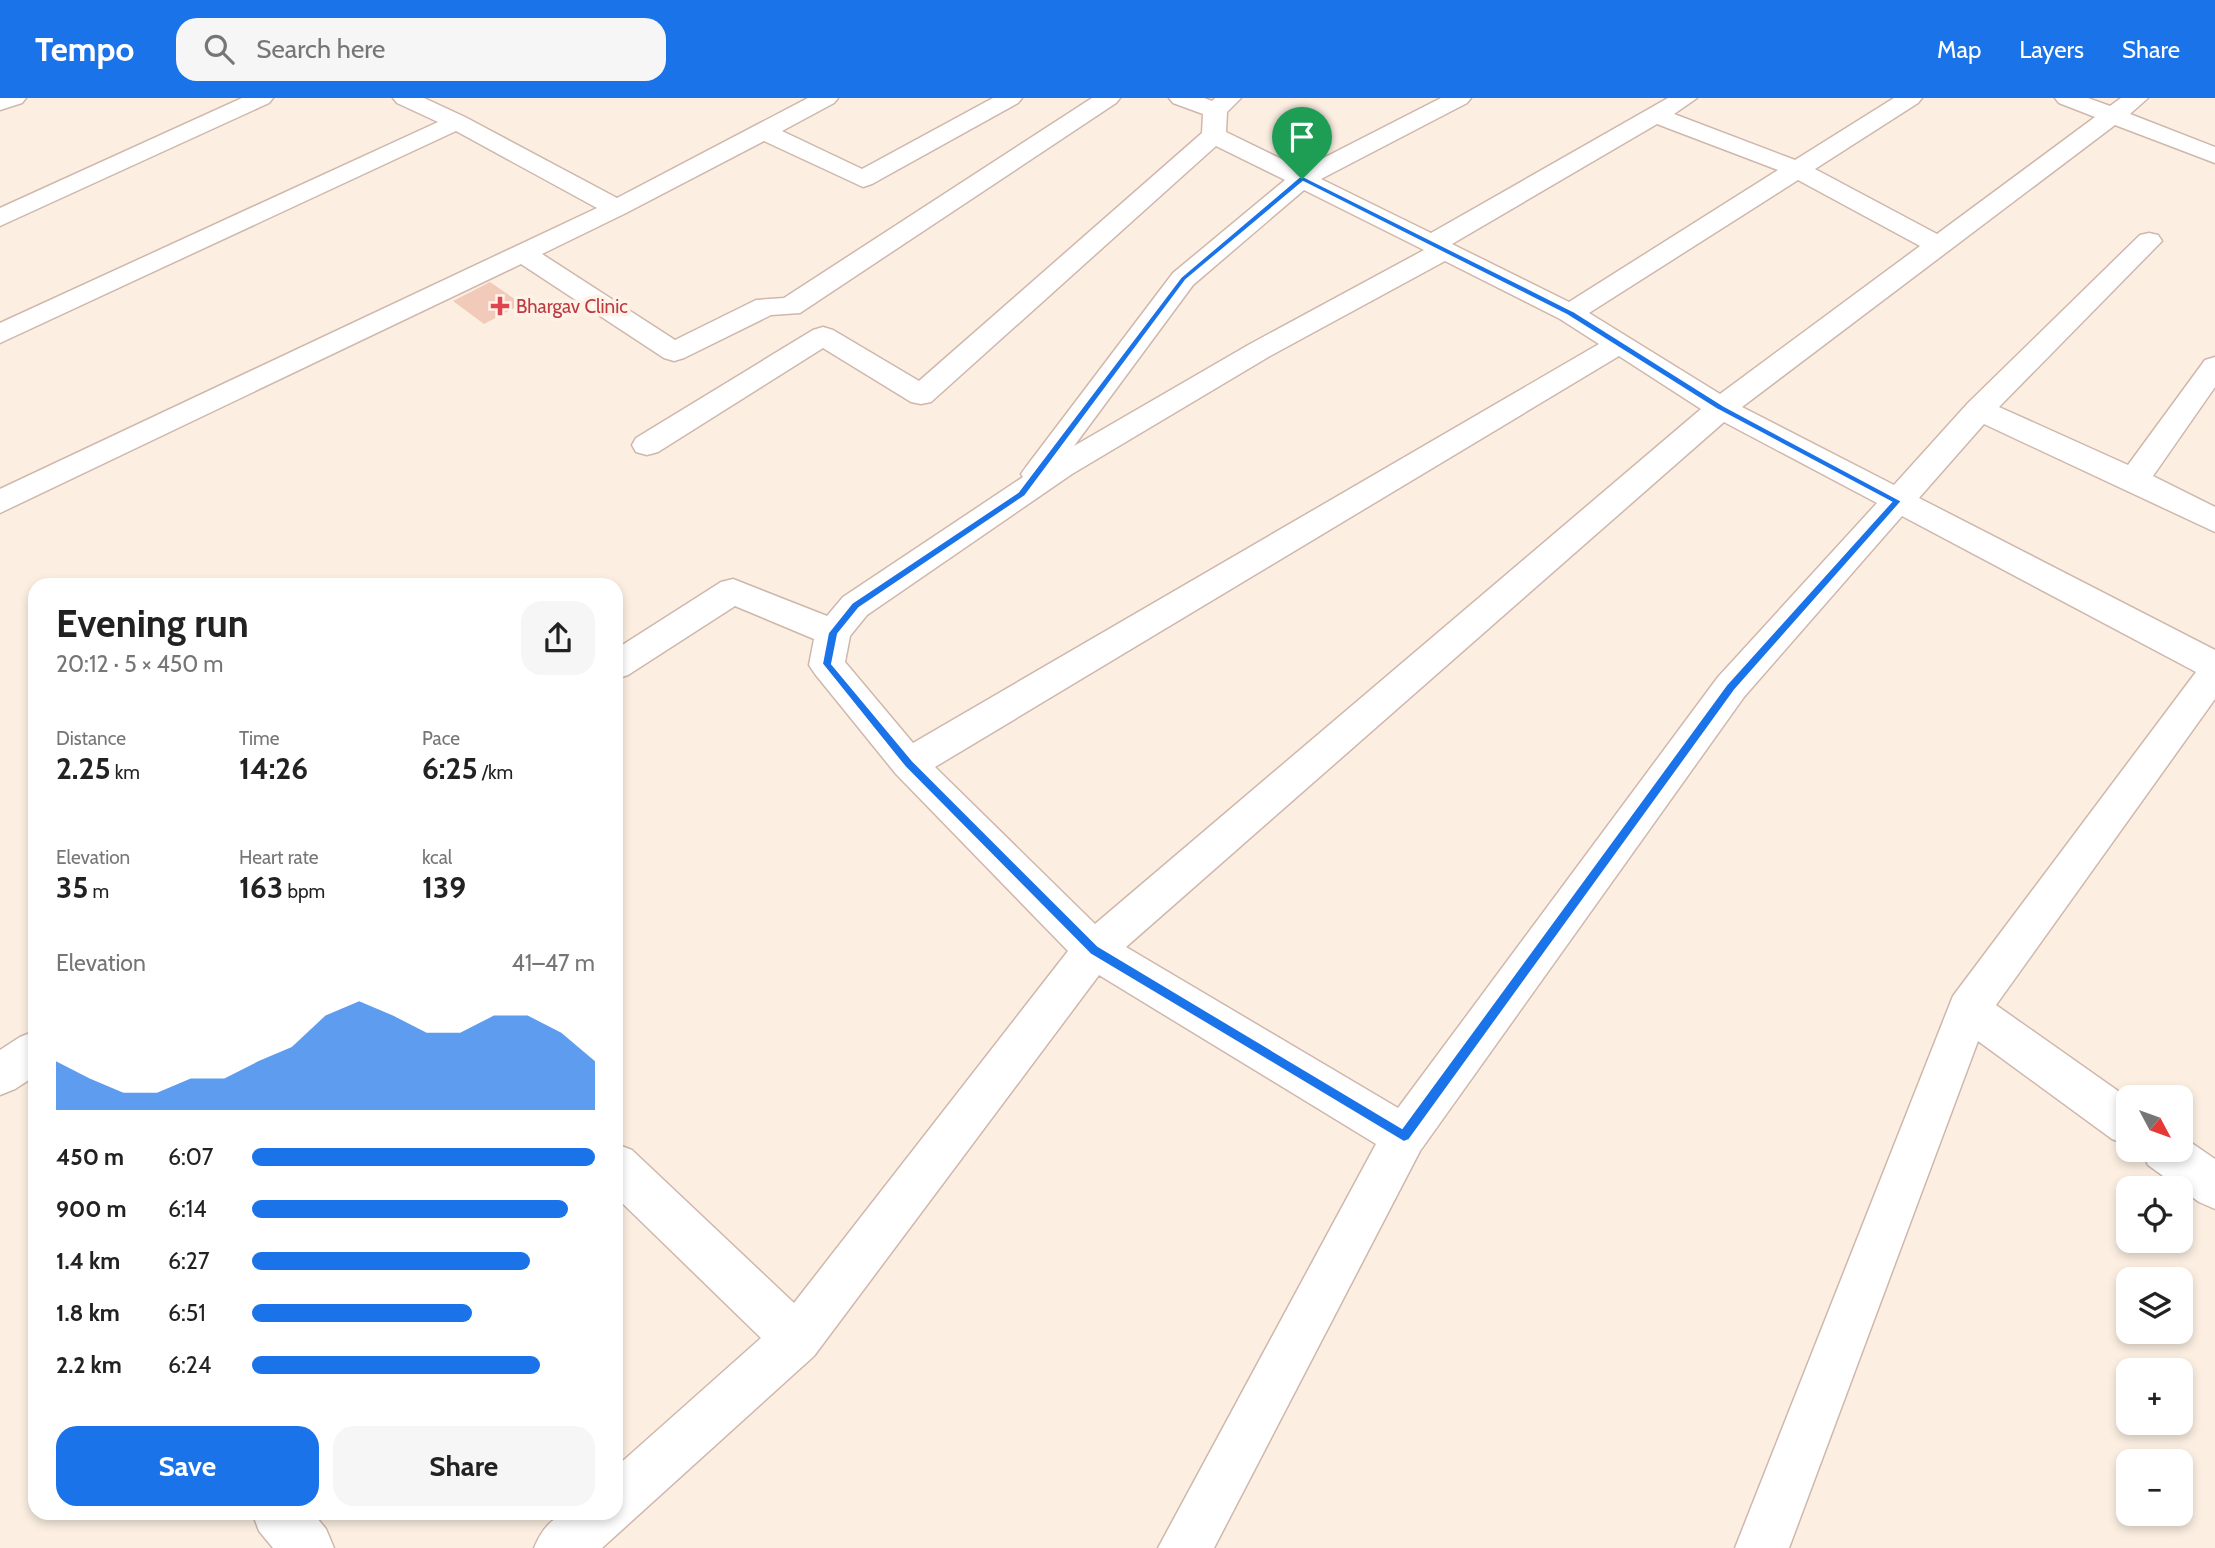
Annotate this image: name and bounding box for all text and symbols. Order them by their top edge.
search box [176,18,666,81]
text: Tempo [35,29,134,69]
icon: search [200,30,238,68]
text: Search here [256,33,385,65]
text: Map [1937,35,1981,64]
text: Layers [2019,35,2084,64]
text: Share [2122,35,2180,64]
pin [1272,107,1332,179]
icon: arrive [1283,118,1321,156]
place label: Bhargav Clinic [516,295,628,318]
marker: Bhargav Clinic [490,296,510,316]
text: Evening run [56,600,249,647]
button: share [521,601,595,675]
text: 20:12 · 5 × 450 m [56,650,224,678]
text: Distance [56,727,126,750]
text: Time [239,727,279,750]
text: Pace [422,727,460,750]
text: 2.25 [56,750,111,787]
text: 14:26 [239,750,308,787]
text: 6:25 [422,750,478,787]
text: km [111,761,140,784]
text: /km [478,761,513,784]
text: Elevation [56,846,130,869]
text: Heart rate [239,846,319,869]
text: kcal [422,846,452,869]
text: 35 [56,869,88,906]
text: 163 [239,869,283,906]
text: 139 [422,869,466,906]
text: m [88,880,109,903]
text: bpm [283,880,325,903]
text: Elevation [56,949,146,977]
text: 41–47 m [511,949,595,977]
north arrow [2116,1085,2193,1162]
map controls [2116,1085,2193,1526]
text: 450 m [56,1143,124,1171]
text: 6:07 [168,1143,213,1171]
button: locate [2116,1176,2193,1253]
text: 900 m [56,1195,127,1223]
text: 6:14 [168,1195,207,1223]
text: 1.4 km [56,1247,120,1275]
text: 6:27 [168,1247,209,1275]
button: layers [2116,1267,2193,1344]
text: 1.8 km [56,1299,120,1327]
text: 6:51 [168,1299,206,1327]
text: 2.2 km [56,1351,122,1379]
text: 6:24 [168,1351,211,1379]
button: + [2116,1358,2193,1435]
button: Save [56,1426,319,1506]
button: Share [333,1426,595,1506]
button: − [2116,1449,2193,1526]

